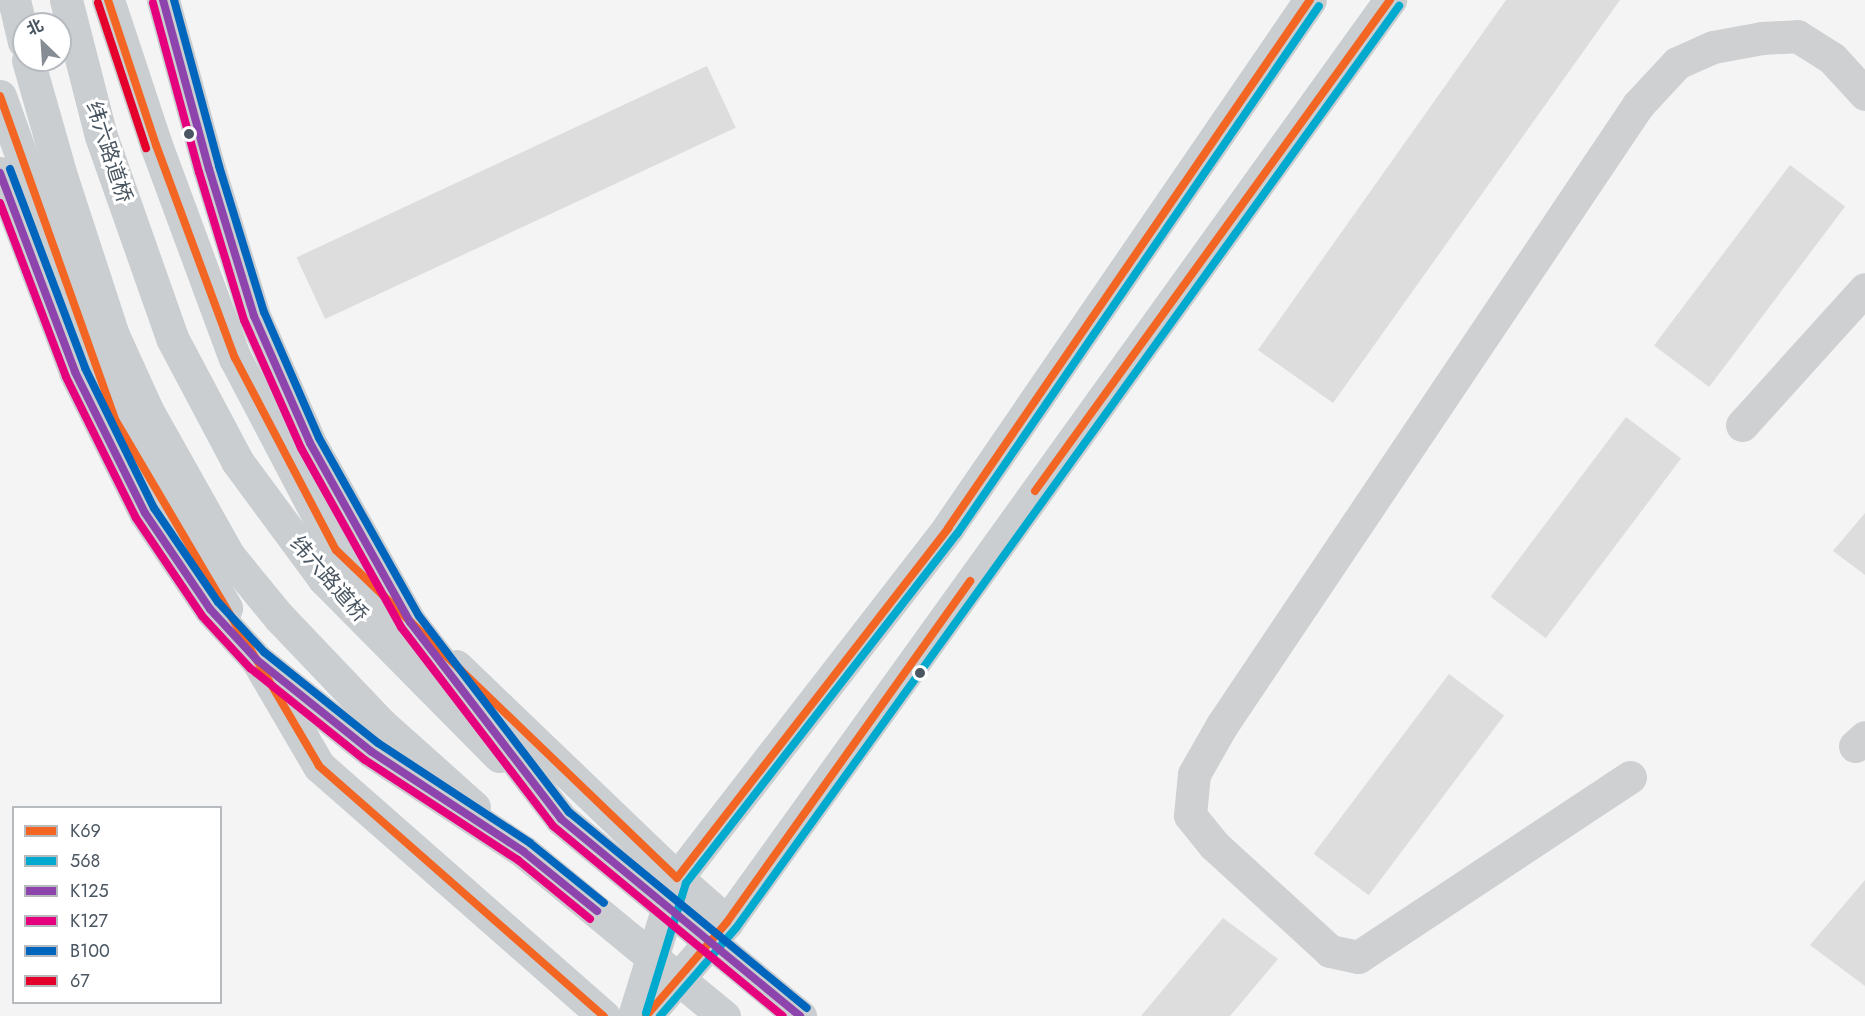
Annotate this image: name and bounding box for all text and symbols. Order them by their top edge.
north arrow [12,12,72,72]
text: 北 [23,13,47,41]
street label: 纬六路道桥 [81,98,137,206]
unlabelled marker [183,128,195,140]
street label: 纬六路道桥 [285,531,373,627]
unlabelled marker [914,667,926,679]
legend [12,806,222,1004]
text: K69 [70,818,101,844]
text: 568 [70,848,100,874]
text: K125 [70,878,109,904]
text: K127 [70,908,108,934]
text: B100 [70,938,110,964]
text: 67 [70,968,90,994]

